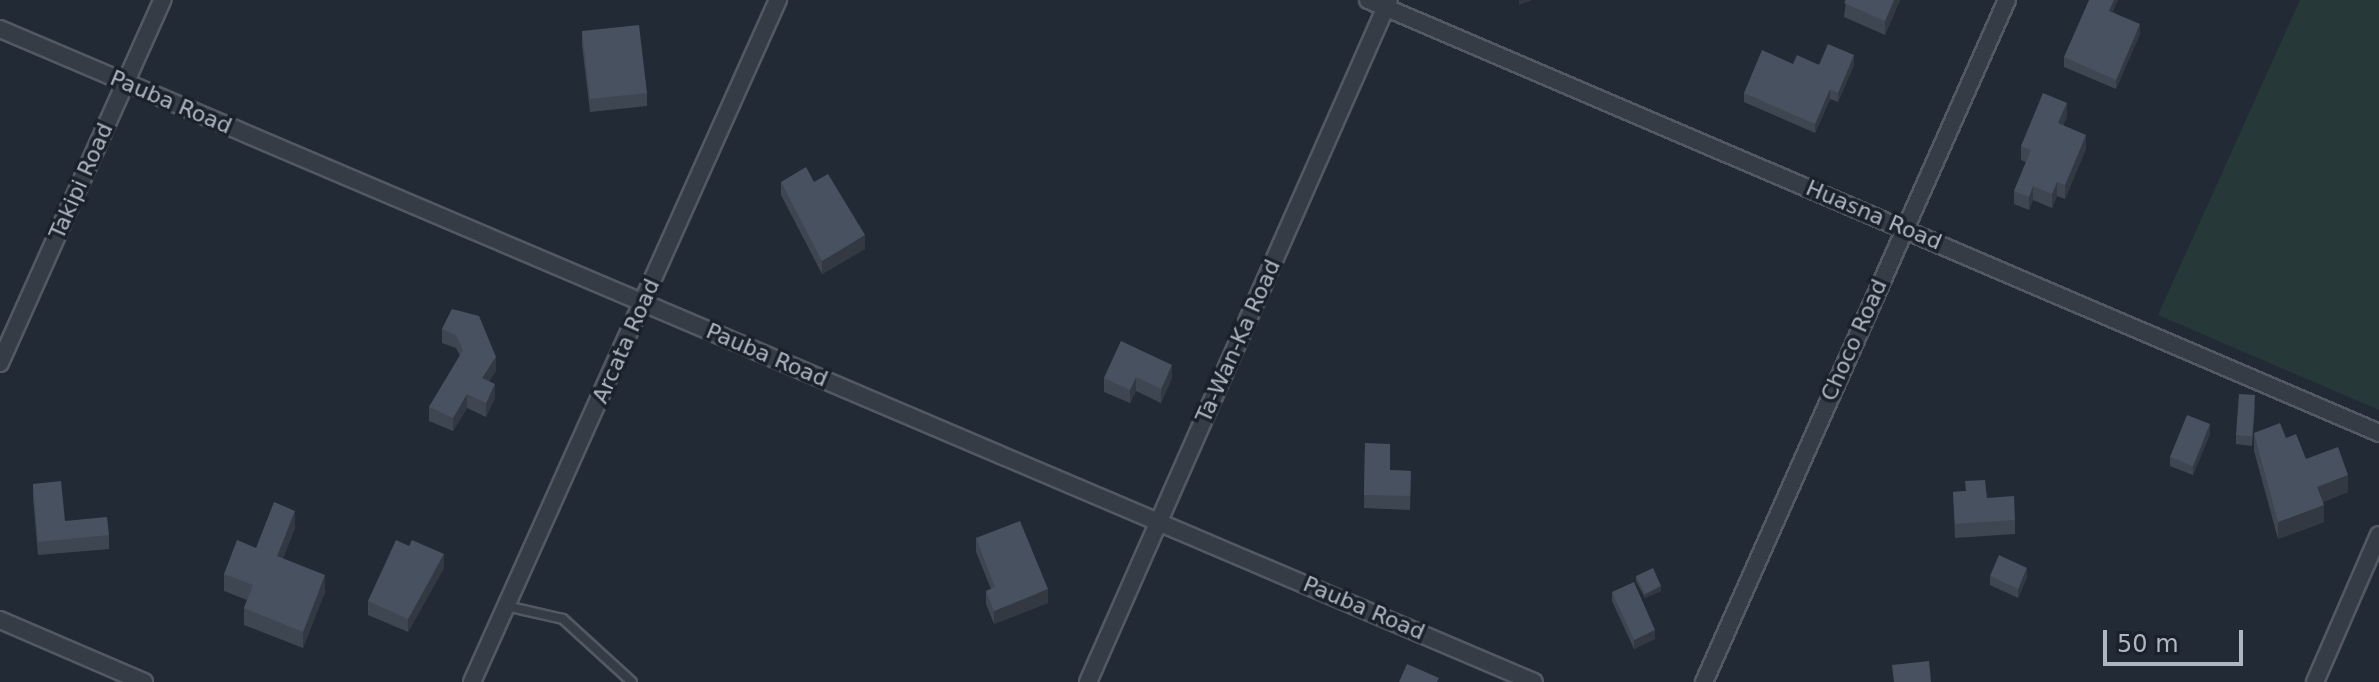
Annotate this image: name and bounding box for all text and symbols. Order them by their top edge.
street label: Pauba Road [106,65,236,139]
street label: Takipi Road [44,119,118,243]
street label: Huasna Road [1802,175,1946,255]
street label: Ta-Wan-Ka Road [1190,255,1286,427]
street label: Arcata Road [587,275,665,407]
street label: Choco Road [1815,275,1893,405]
street label: Pauba Road [702,318,832,392]
street label: Pauba Road [1299,571,1429,645]
scale bar [2107,614,2247,664]
text: 50 m [2117,630,2179,658]

